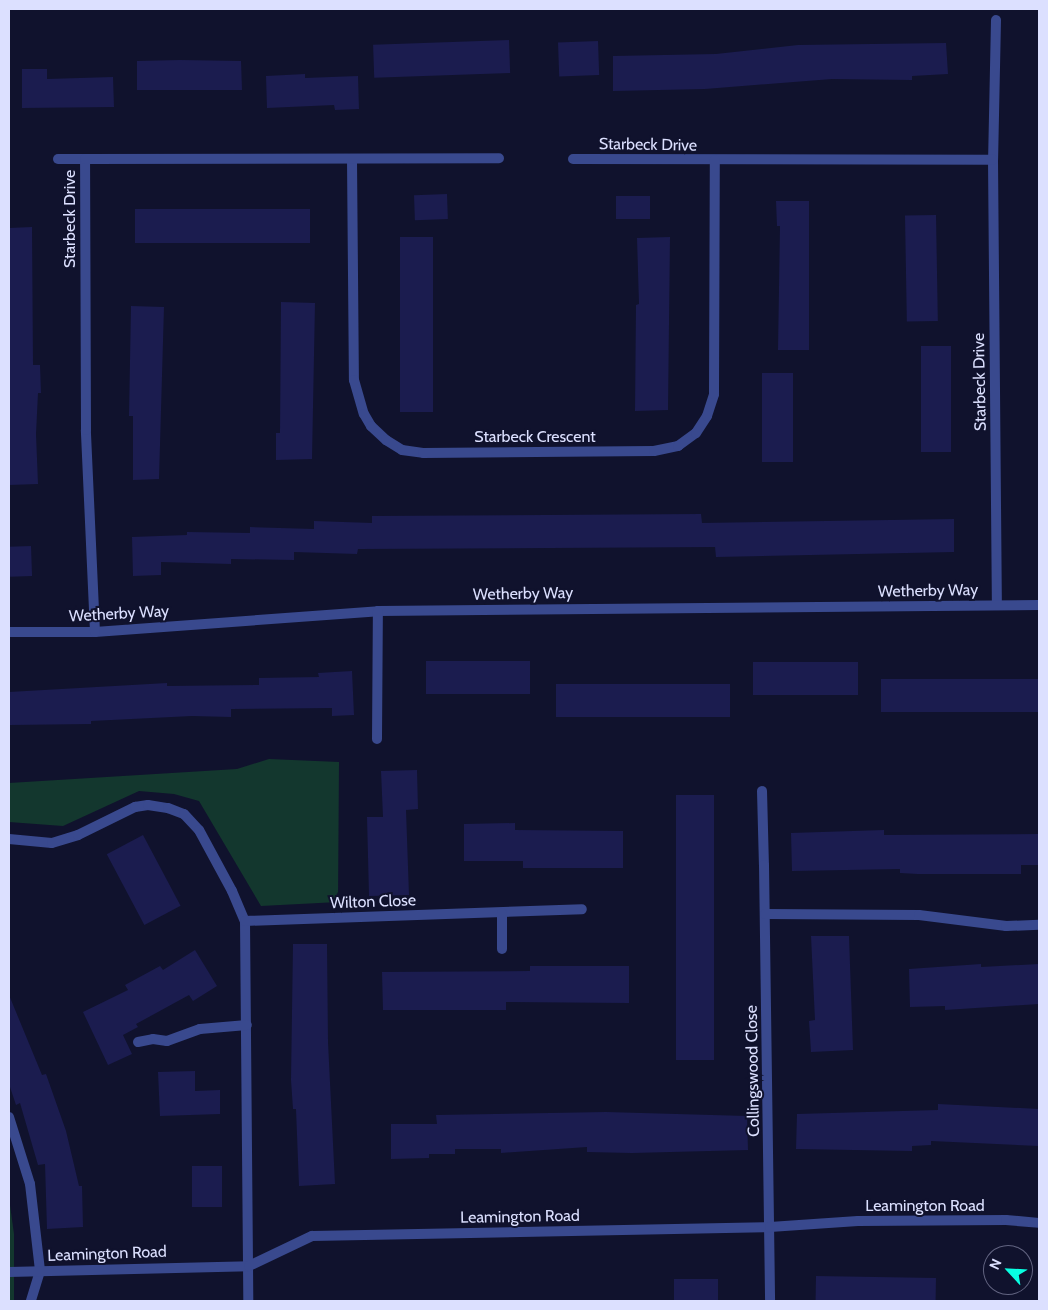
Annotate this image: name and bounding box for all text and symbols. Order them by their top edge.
street label: Starbeck Drive [599,135,697,155]
street label: Starbeck Drive [60,170,80,268]
street label: Starbeck Drive [970,333,990,431]
street label: Starbeck Crescent [474,427,596,447]
street label: Wetherby Way [878,581,978,601]
street label: Wetherby Way [473,584,573,604]
street label: Wetherby Way [68,602,170,626]
street label: Wilton Close [330,891,416,913]
street label: Collingswood Close [742,1005,764,1137]
street label: Leamington Road [865,1196,985,1216]
street label: Leamington Road [460,1206,580,1228]
street label: Leamington Road [47,1242,167,1266]
north arrow [983,1245,1033,1295]
text: N [985,1256,1006,1272]

